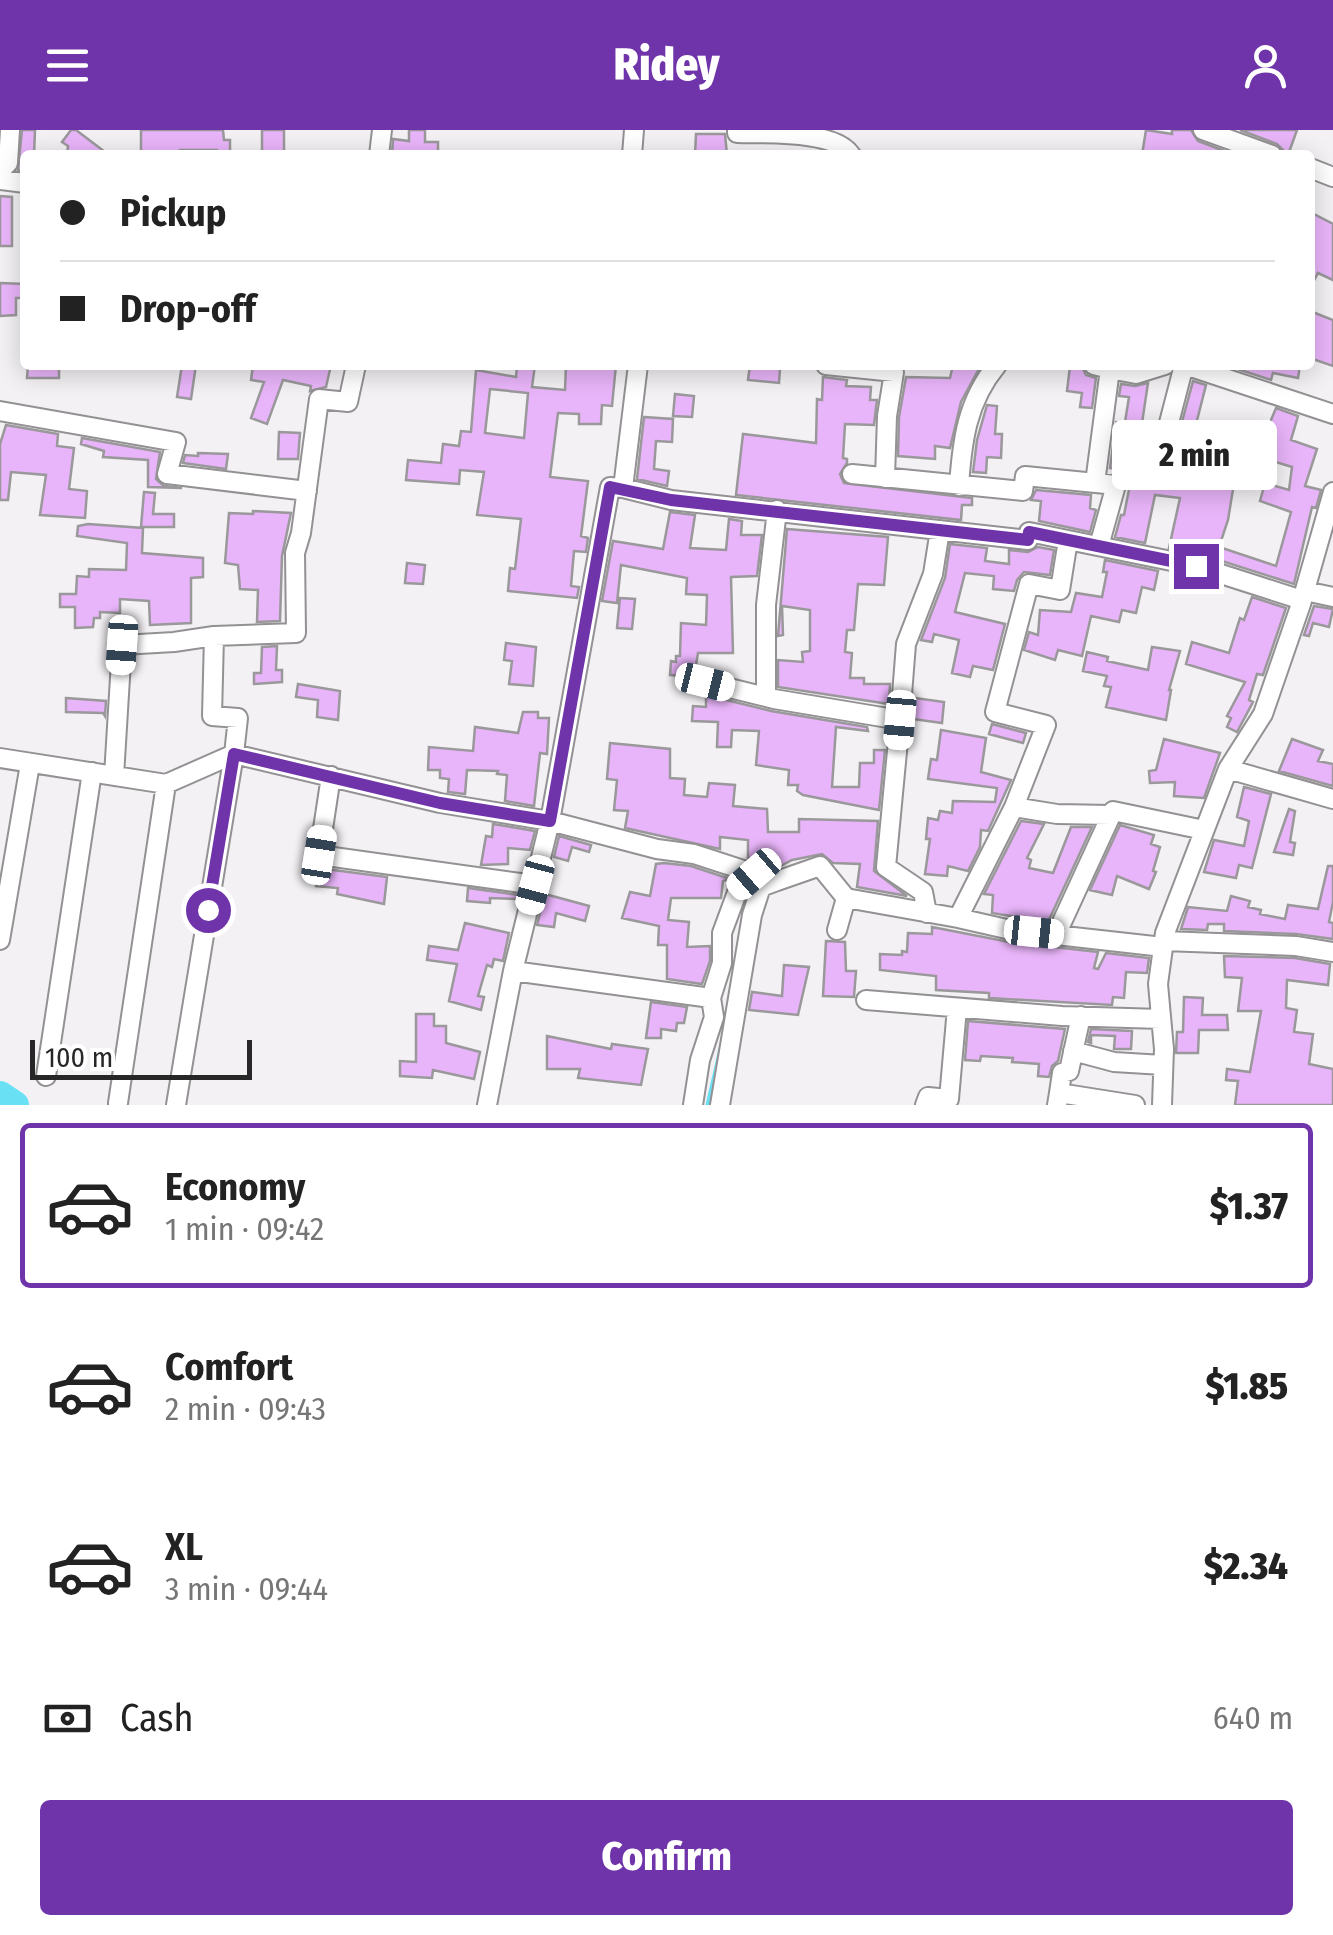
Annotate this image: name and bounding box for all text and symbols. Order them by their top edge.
icon: menu [40,38,95,93]
text: Ridey [613,38,720,92]
icon: person [1238,38,1293,93]
text: Pickup [120,190,226,236]
text: Drop-off [120,286,256,332]
callout: 2 min [1114,421,1278,491]
text: 2 min [1159,436,1230,474]
route end [1174,544,1219,589]
car [105,614,139,676]
car [672,660,738,704]
car [882,689,918,751]
car [299,823,339,887]
car [722,843,786,905]
car [513,852,557,918]
route start [186,888,231,933]
car [1003,914,1065,950]
scale bar [30,1035,252,1080]
text: 100 m [45,1041,113,1074]
icon: car [45,1161,135,1251]
text: Economy [165,1164,305,1210]
text: $1.37 [1210,1183,1288,1229]
text: 1 min · 09:42 [165,1210,324,1248]
icon: car [45,1341,135,1431]
text: Comfort [165,1344,293,1390]
text: $1.85 [1206,1363,1288,1409]
text: 2 min · 09:43 [165,1390,326,1428]
icon: car [45,1521,135,1611]
text: XL [165,1524,203,1570]
text: $2.34 [1204,1543,1288,1589]
text: 3 min · 09:44 [165,1570,328,1608]
icon: cash [40,1691,95,1746]
text: Cash [120,1695,194,1741]
text: 640 m [1213,1699,1293,1737]
button: Confirm [40,1800,1293,1915]

